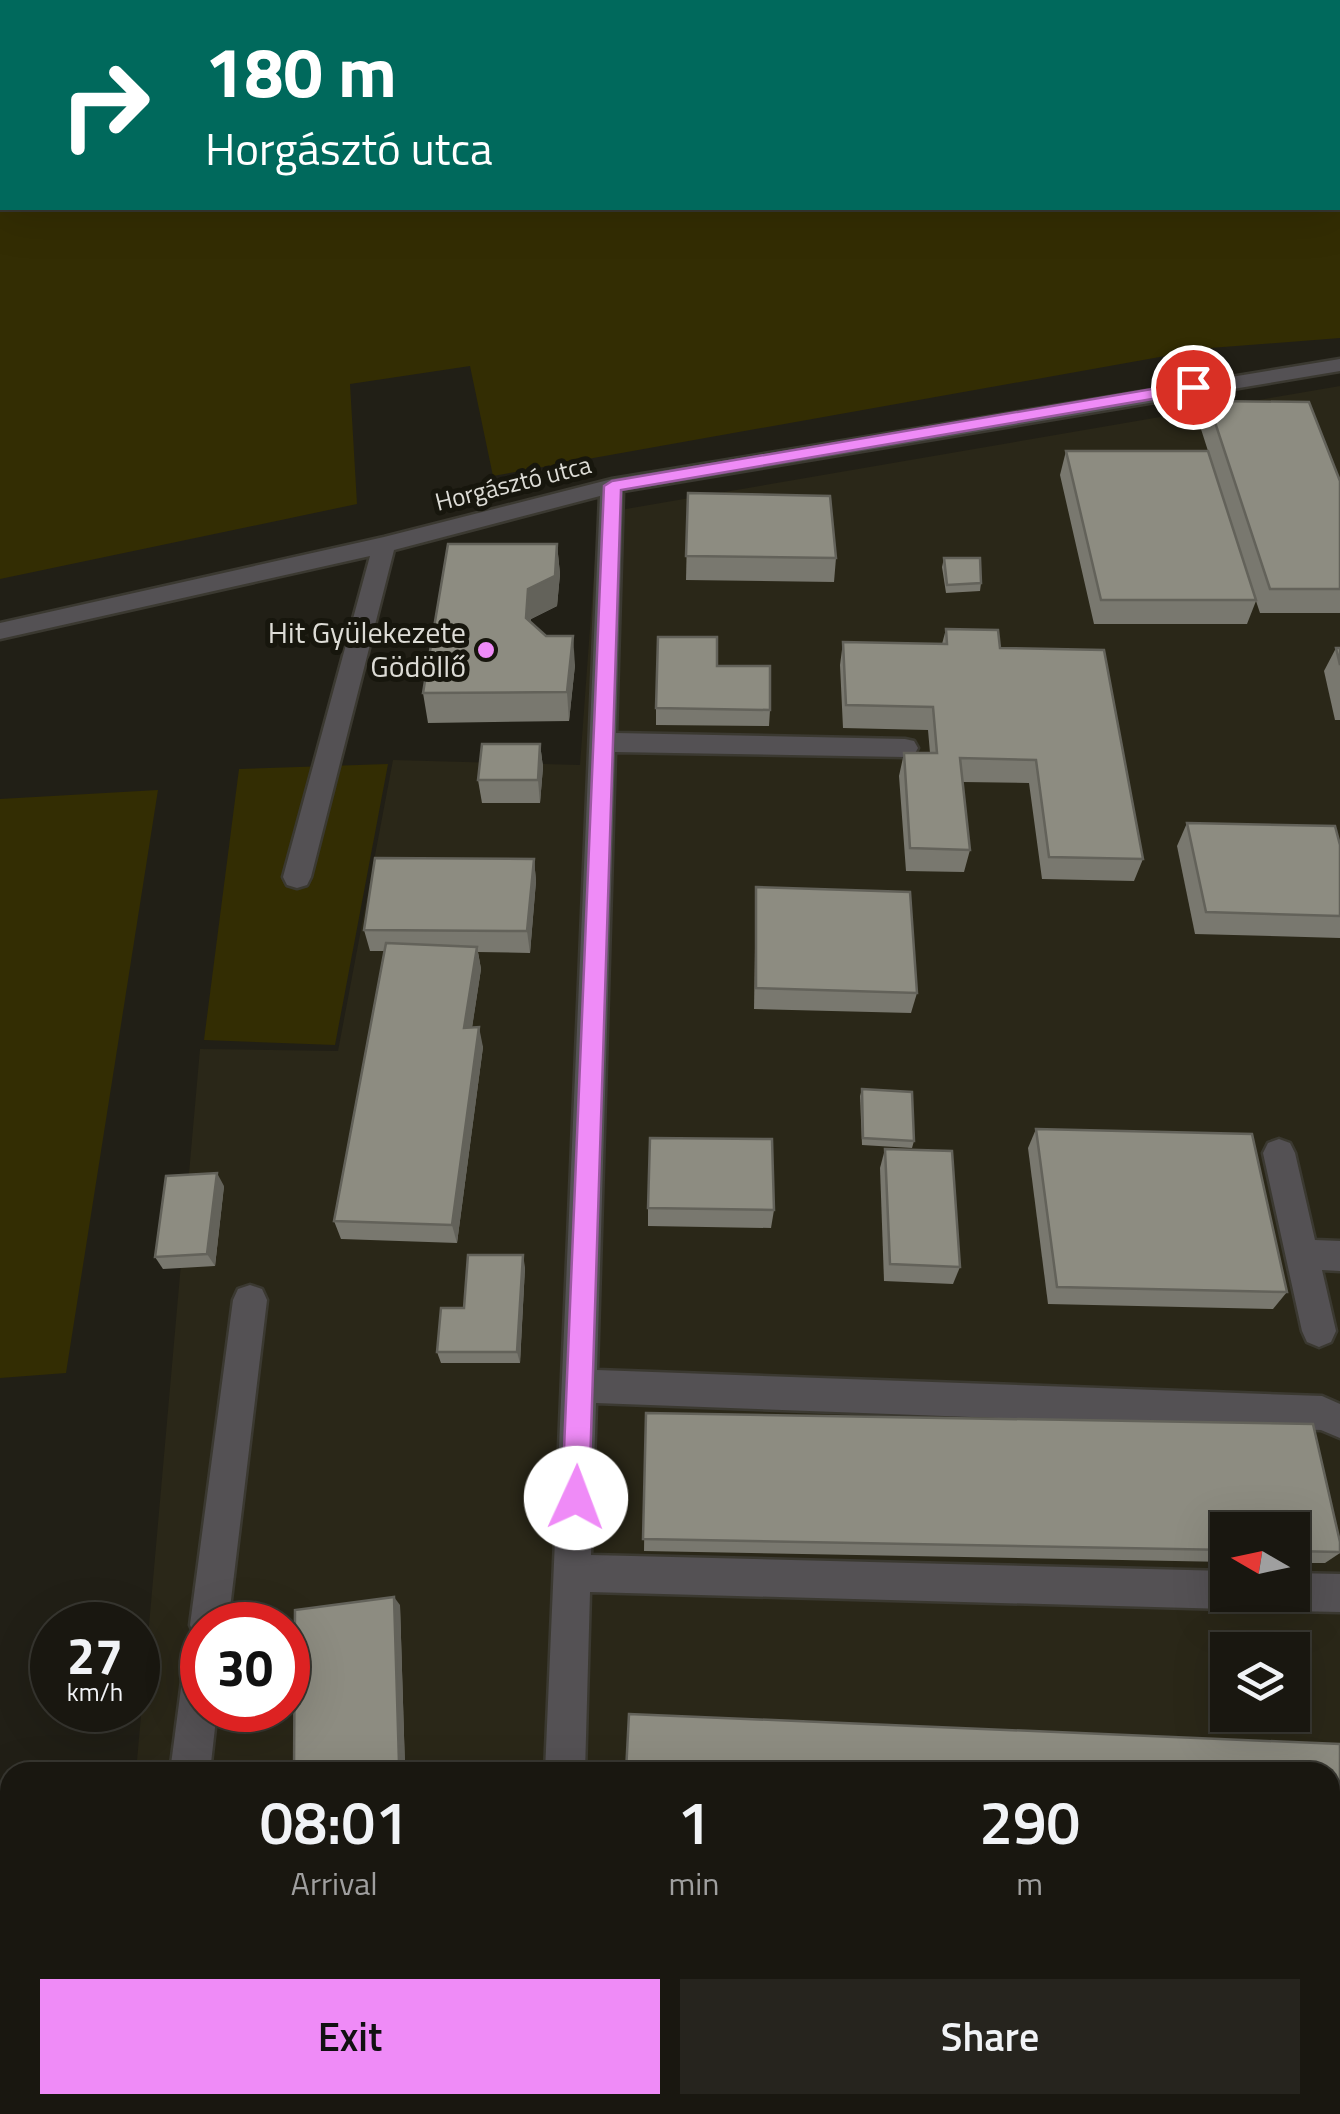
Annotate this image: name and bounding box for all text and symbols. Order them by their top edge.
text: 180 m [205,18,397,124]
icon: right [40,40,170,170]
text: Horgásztó utca [205,114,493,182]
pin [1151,345,1236,430]
icon: arrive [1166,360,1221,415]
street label: Horgásztó utca [431,445,596,521]
place label: Hit Gyülekezete Gödöllő [268,609,466,689]
marker: Hit Gyülekezete Gödöllő [475,639,497,661]
position arrow [524,1446,628,1550]
north arrow [1210,1512,1310,1612]
map controls [1210,1512,1310,1732]
speed limit sign: 30 [180,1602,310,1732]
text: 27 [67,1617,123,1693]
button: layers [1210,1632,1310,1732]
text: km/h [67,1673,123,1711]
text: 08:01 [260,1776,409,1867]
text: 1 [677,1776,711,1867]
text: 290 [979,1776,1080,1867]
text: Arrival [291,1859,378,1907]
text: min [668,1859,719,1907]
text: m [1016,1859,1043,1907]
button: Exit [40,1979,660,2094]
button: Share [680,1979,1300,2094]

